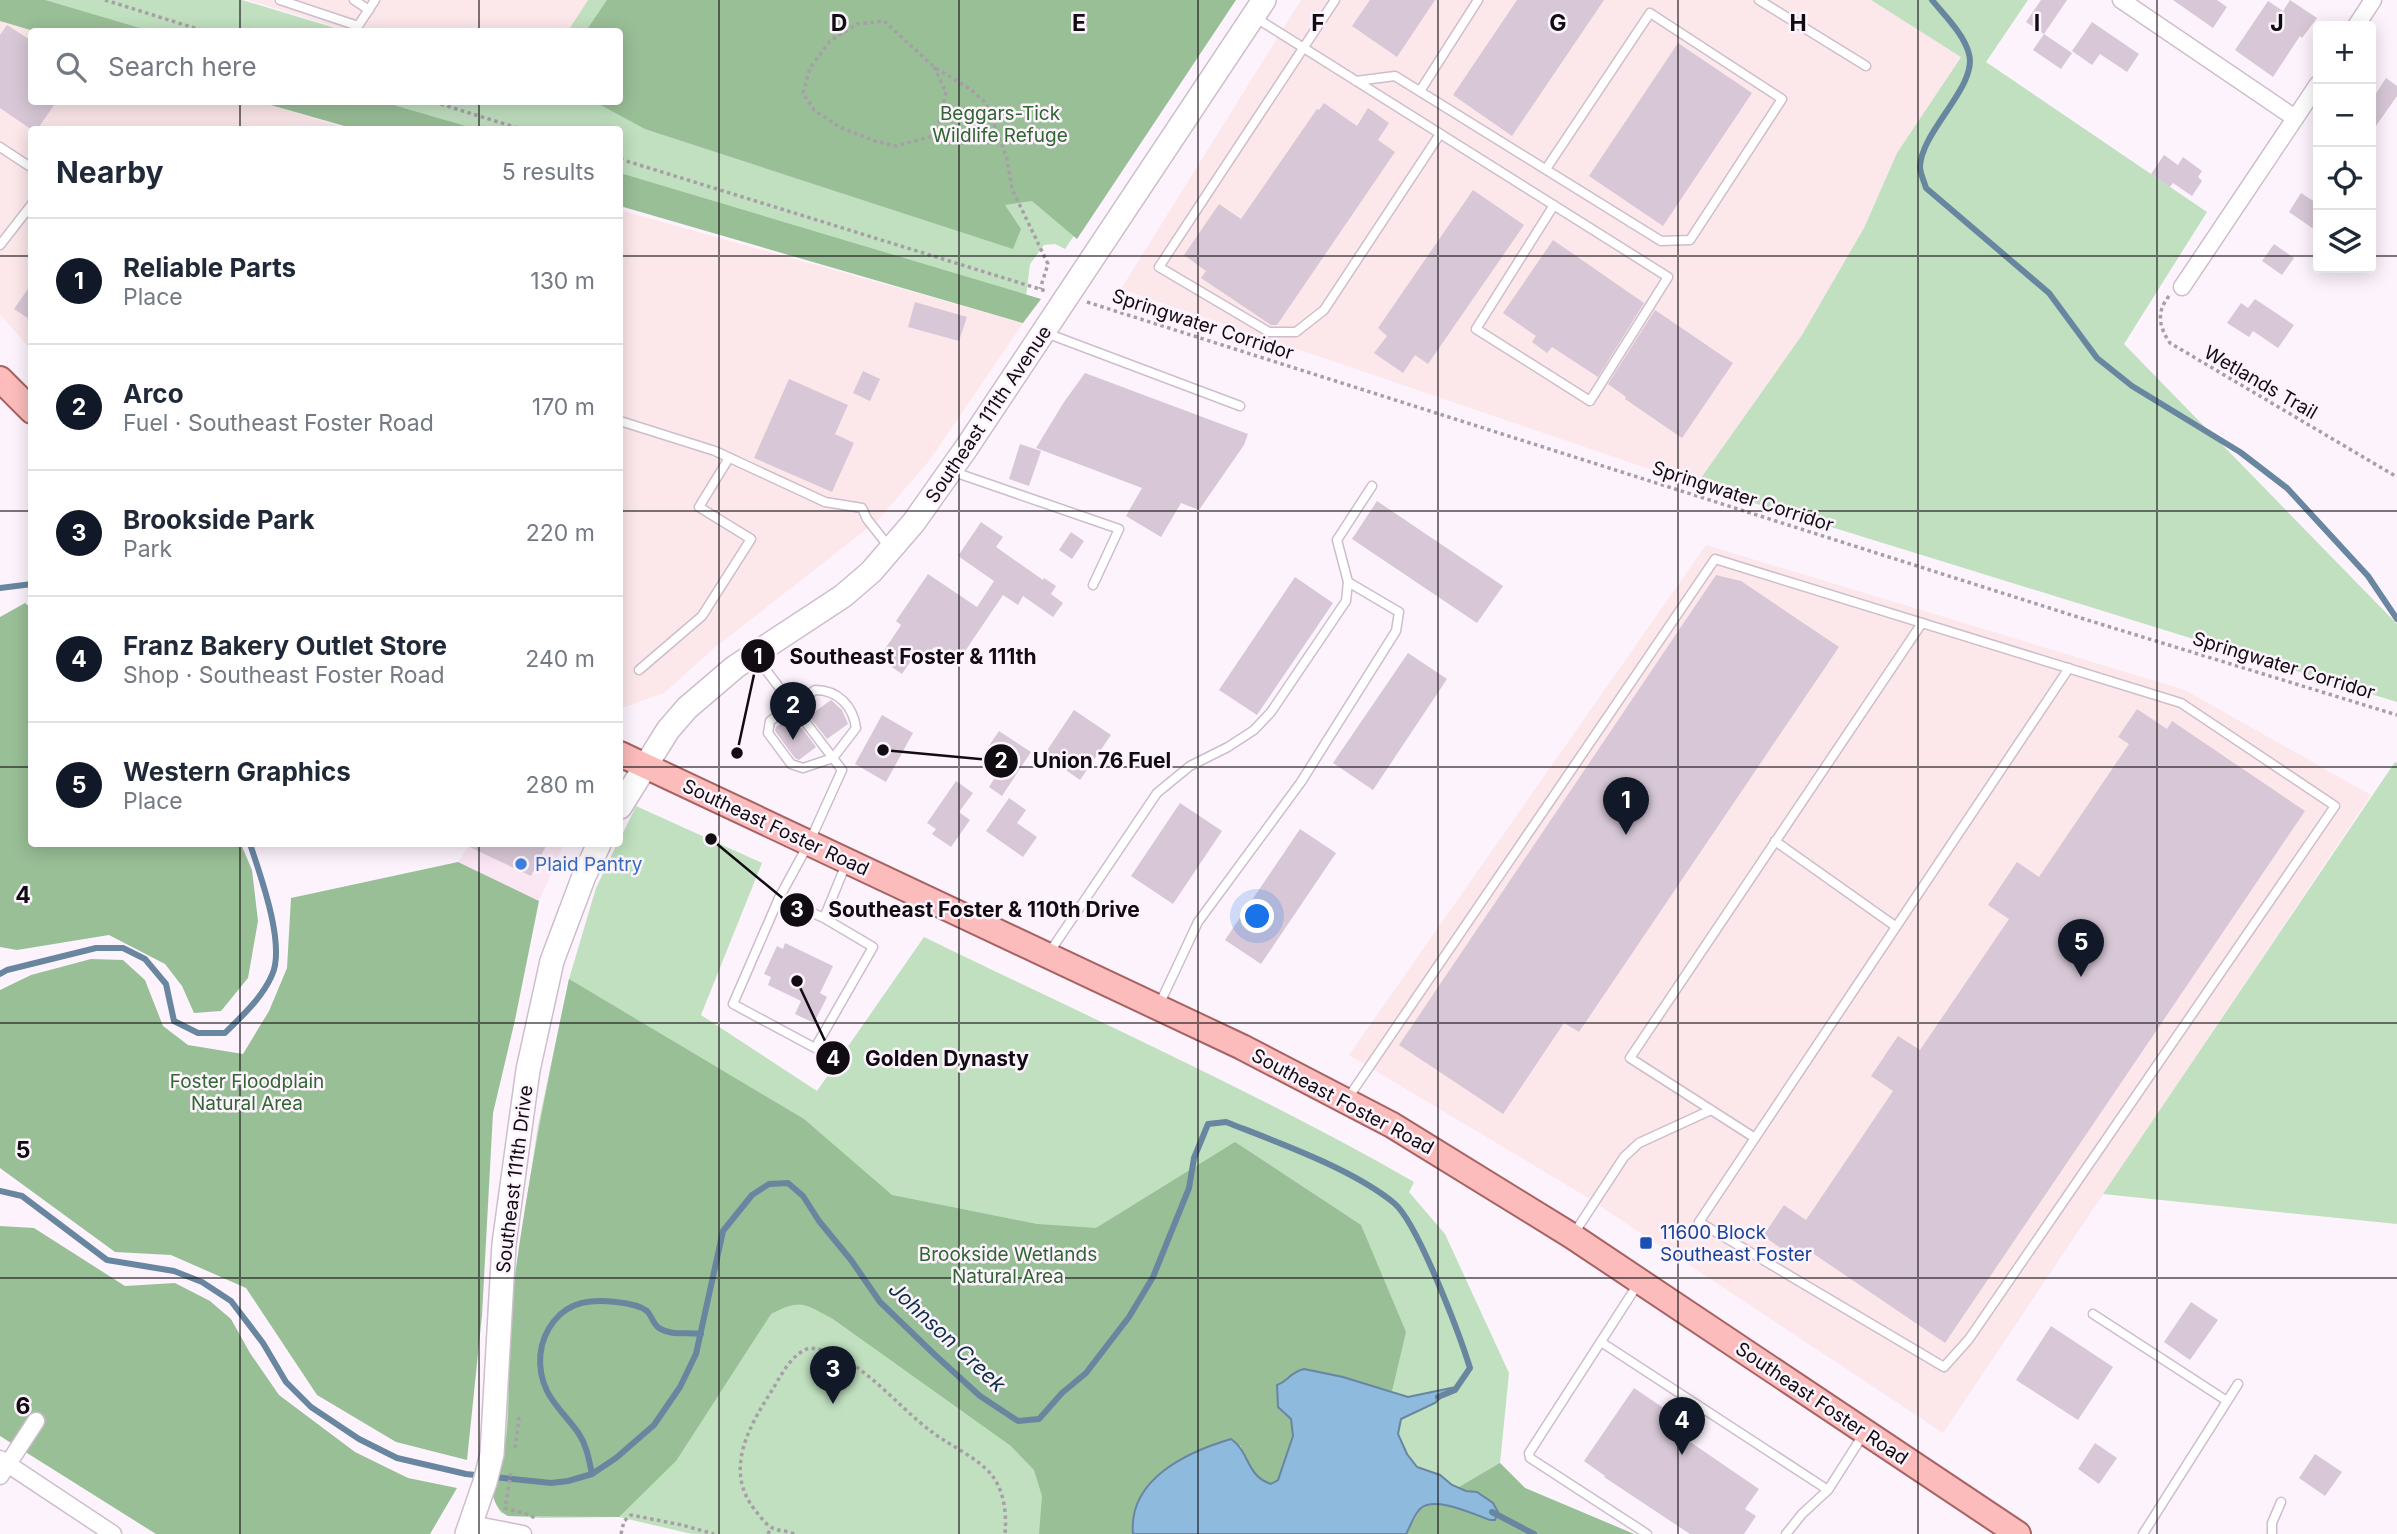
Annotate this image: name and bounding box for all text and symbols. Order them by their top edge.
text: D [831,9,847,37]
text: E [1072,9,1086,37]
text: F [1311,9,1325,37]
text: G [1549,9,1567,37]
text: H [1789,9,1807,37]
text: I [2034,9,2040,37]
text: J [2270,9,2284,37]
map controls [2313,21,2376,273]
button: + [2313,21,2376,84]
search box [28,28,623,105]
icon: search [52,48,90,86]
text: Search here [108,51,257,82]
button: − [2313,84,2376,147]
park label: Beggars-Tick Wildlife Refuge [932,102,1068,147]
button: locate [2313,147,2376,210]
text: Nearby [56,154,164,190]
text: 5 results [502,158,595,186]
button: layers [2313,210,2376,273]
text: Reliable Parts [123,252,296,283]
text: 1 [74,267,84,295]
text: 130 m [530,267,595,295]
text: Place [123,283,183,311]
street label: Springwater Corridor [1109,284,1297,365]
street label: Southeast 111th Avenue [921,321,1056,507]
street label: Wetlands Trail [2200,341,2321,424]
text: Arco [123,378,184,409]
text: 2 [72,393,86,421]
text: 170 m [532,393,595,421]
text: Fuel · Southeast Foster Road [123,409,434,437]
street label: Springwater Corridor [1649,456,1837,537]
text: Brookside Park [123,504,314,535]
text: 3 [72,519,86,547]
text: 220 m [526,519,595,547]
text: Park [123,535,172,563]
street label: Springwater Corridor [2190,627,2378,704]
text: Franz Bakery Outlet Store [123,630,447,661]
callout: Southeast Foster & 111th [740,635,1051,677]
text: 1 [753,644,763,669]
text: Southeast Foster & 111th [789,644,1037,669]
text: 4 [71,645,87,673]
text: 240 m [525,645,595,673]
text: Shop · Southeast Foster Road [123,661,445,689]
pin: 2 [770,682,816,740]
callout: Union 76 Fuel [984,740,1185,782]
text: 2 [994,748,1008,773]
text: Union 76 Fuel [1033,748,1171,773]
text: Western Graphics [123,756,351,787]
text: 5 [72,771,86,799]
text: 280 m [526,771,595,799]
street label: Southeast Foster Road [679,774,873,881]
pin: 1 [1603,777,1649,835]
text: Place [123,787,183,815]
place label: Plaid Pantry [535,853,643,876]
marker: Plaid Pantry [513,856,529,872]
text: 4 [15,881,31,909]
callout: Southeast Foster & 110th Drive [780,889,1154,931]
text: 3 [790,897,804,922]
text: Southeast Foster & 110th Drive [828,897,1140,922]
your location [1240,899,1274,933]
pin: 5 [2058,919,2104,977]
callout: Golden Dynasty [816,1037,1042,1079]
street label: Southeast Foster Road [1248,1044,1438,1159]
text: 4 [826,1046,840,1071]
text: Golden Dynasty [865,1046,1029,1071]
park label: Foster Floodplain Natural Area [170,1070,324,1115]
street label: Southeast 111th Drive [492,1084,537,1274]
text: 5 [16,1136,30,1164]
place label: 11600 Block Southeast Foster [1660,1221,1812,1266]
marker: 11600 Block Southeast Foster [1638,1235,1654,1251]
park label: Brookside Wetlands Natural Area [919,1243,1097,1288]
water label: Johnson Creek [884,1276,1011,1397]
street label: Southeast Foster Road [1731,1337,1912,1470]
pin: 3 [810,1346,856,1404]
text: 6 [16,1392,30,1420]
pin: 4 [1659,1397,1705,1455]

